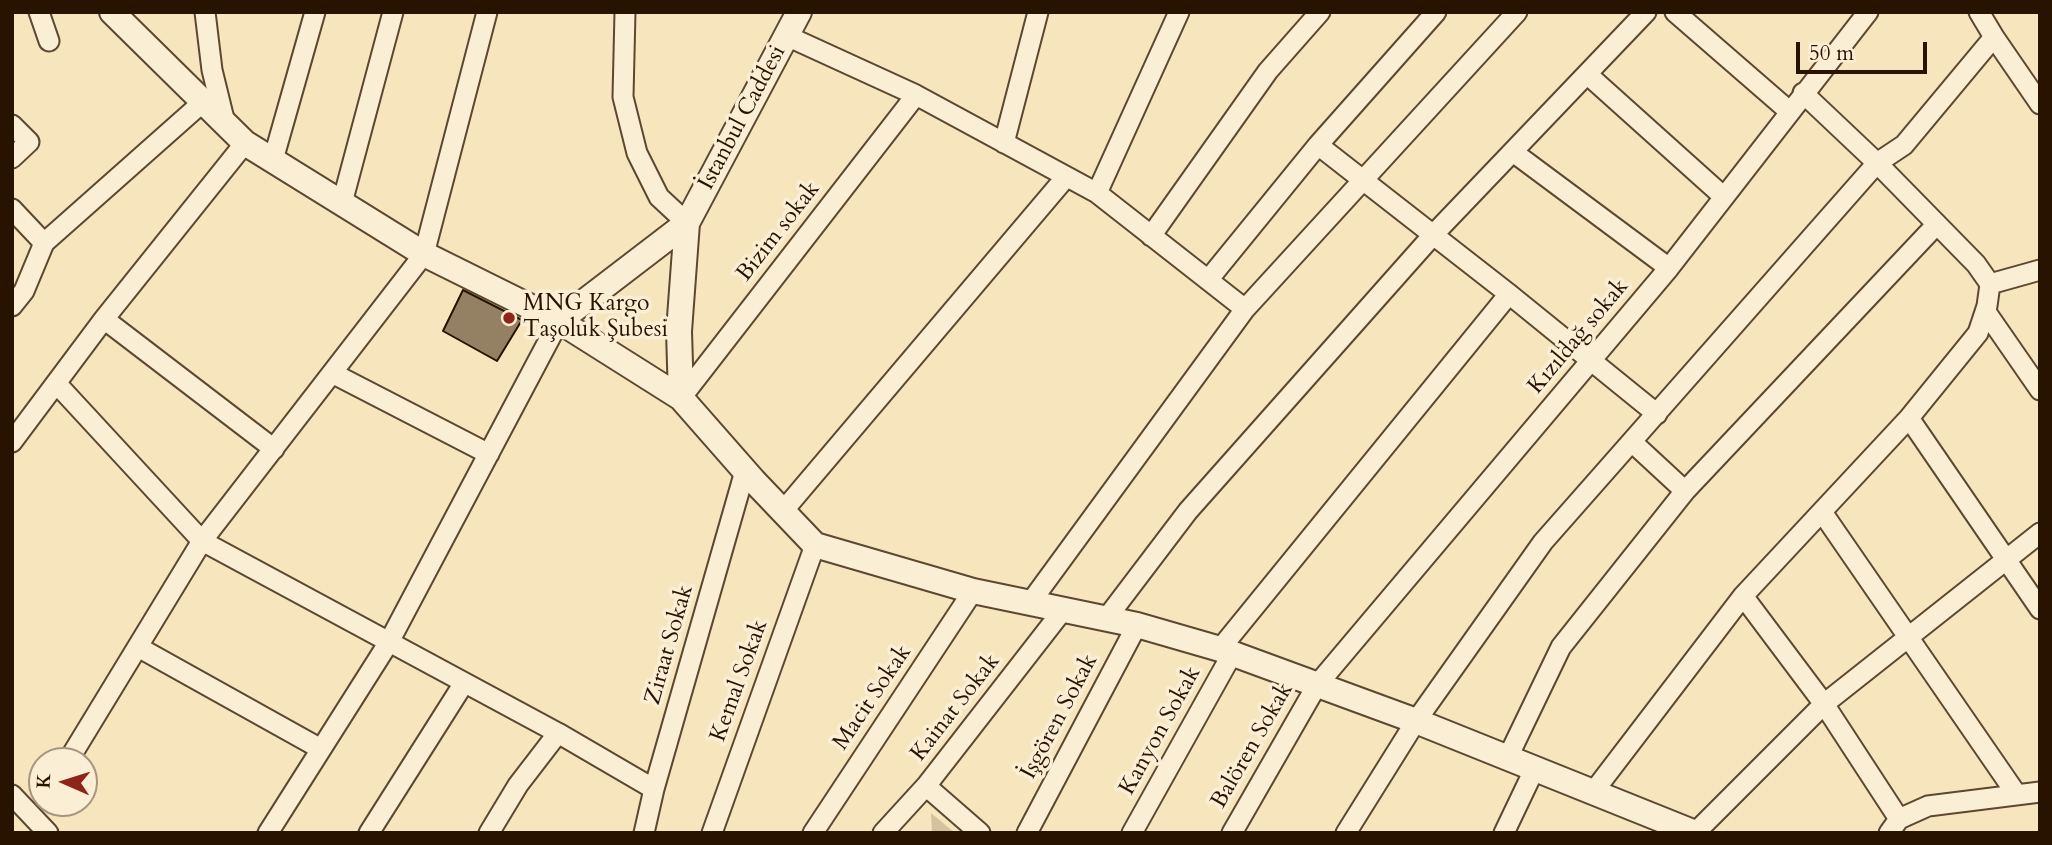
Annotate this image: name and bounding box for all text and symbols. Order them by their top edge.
scale bar [1800,28,1931,72]
text: 50 m [1809,39,1854,68]
street label: İstanbul Caddesi [693,41,793,195]
street label: Bizim sokak [731,177,827,287]
street label: Kızıldağ sokak [1523,274,1635,400]
place label: MNG Kargo Taşoluk Şubesi [523,291,668,345]
marker: MNG Kargo Taşoluk Şubesi [501,310,517,326]
street label: Ziraat Sokak [640,582,700,708]
street label: Kemal Sokak [705,616,775,746]
street label: Macit Sokak [828,640,918,756]
street label: Kainat Sokak [906,649,1006,767]
street label: İşgören Sokak [1016,650,1104,784]
street label: Kanyon Sokak [1114,662,1208,800]
street label: Balören Sokak [1206,678,1300,814]
north arrow [28,747,98,817]
text: K [31,773,57,789]

